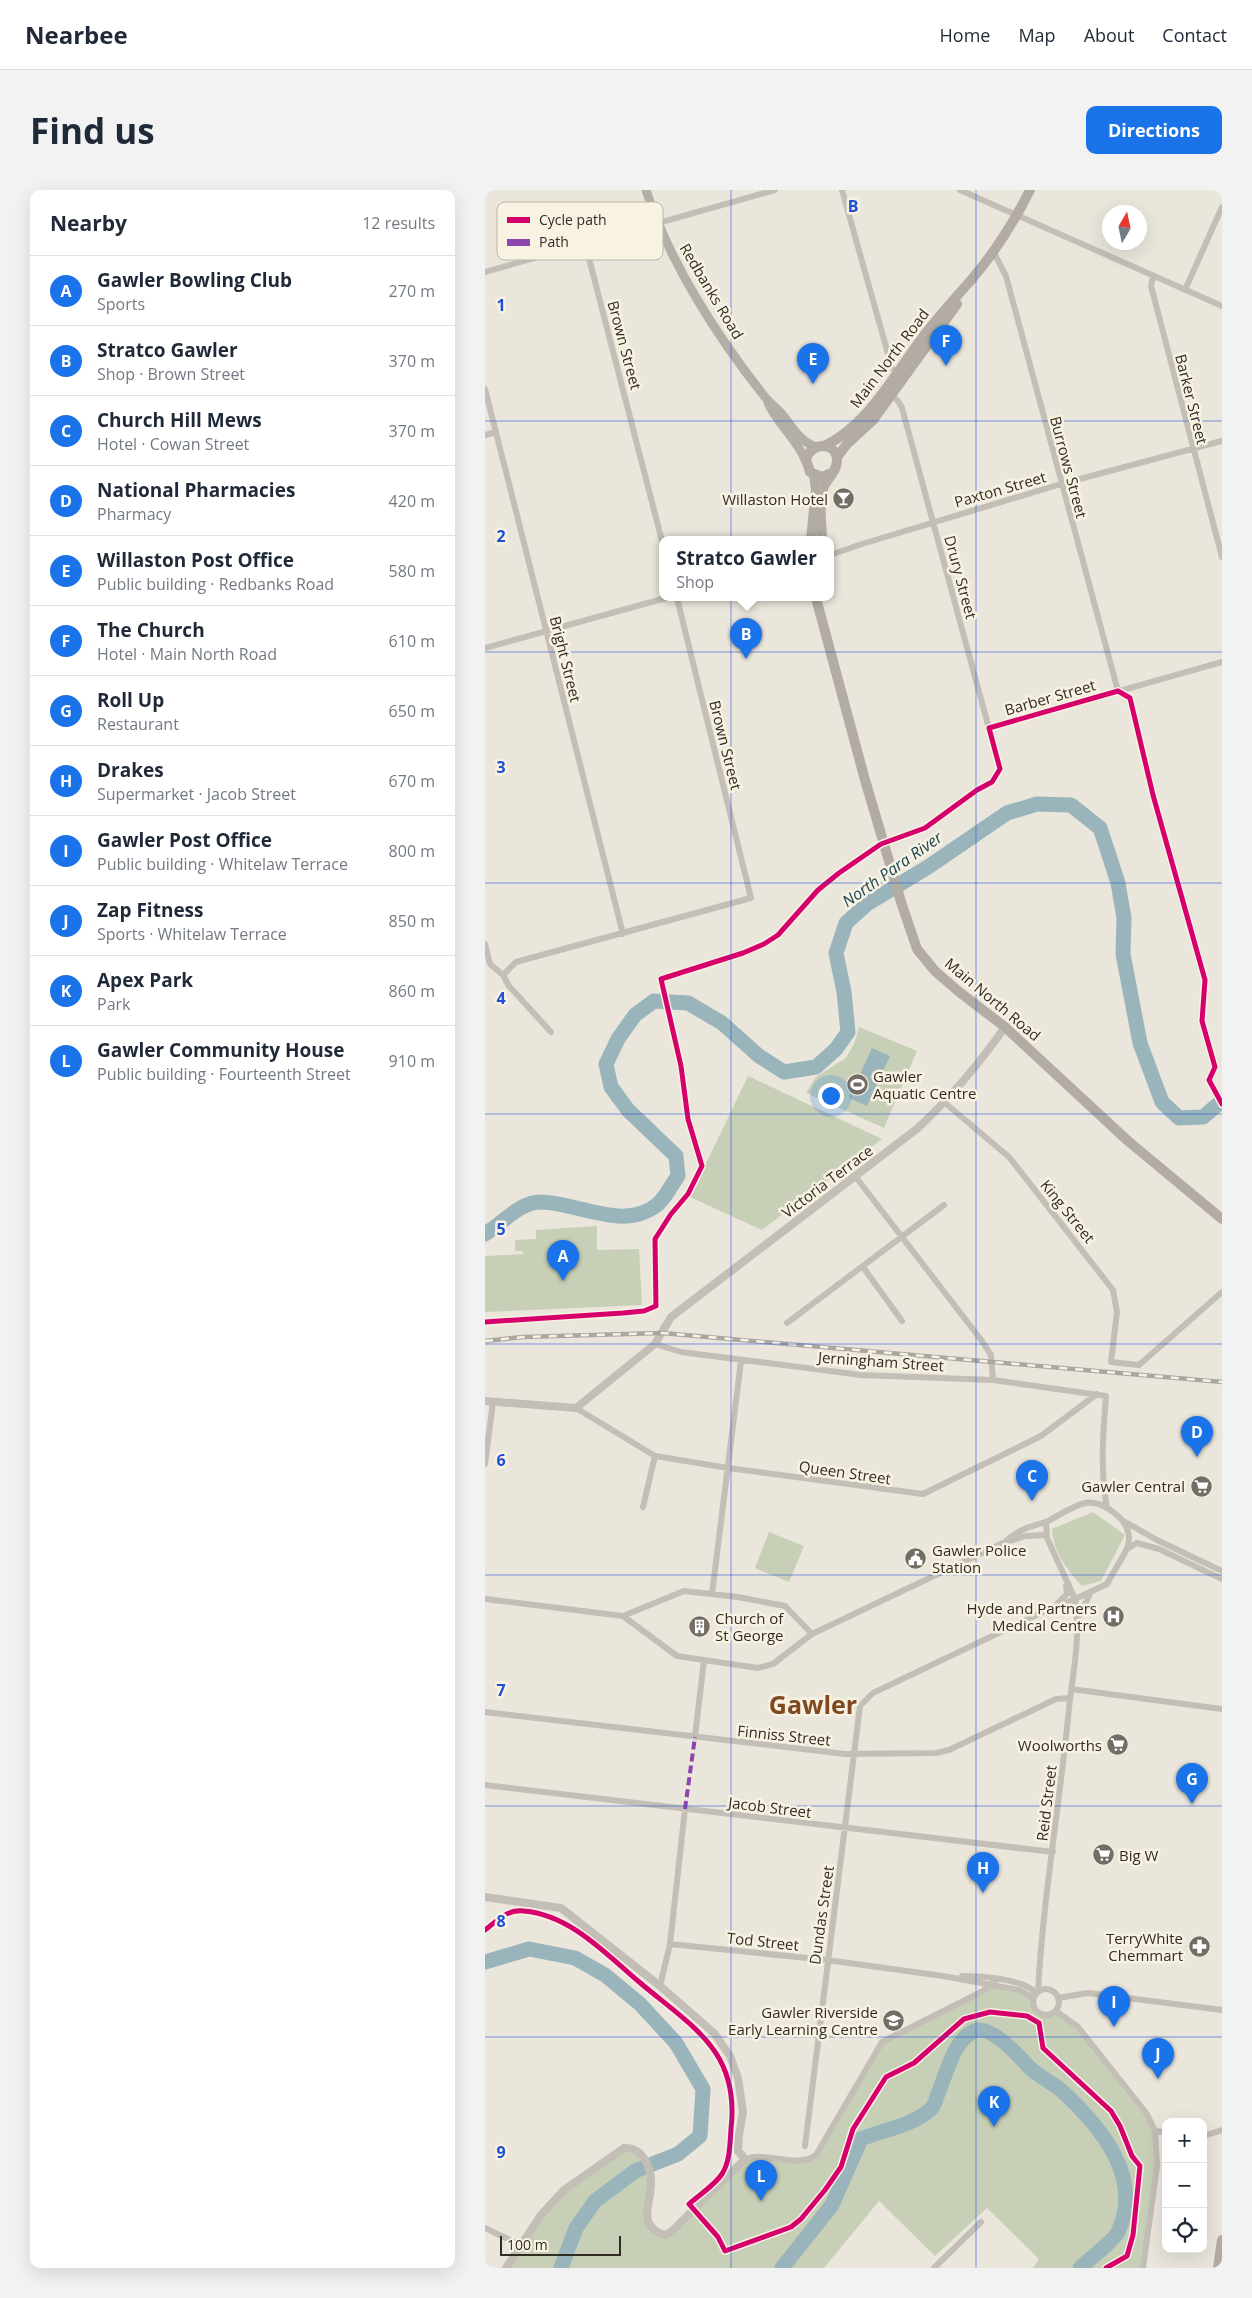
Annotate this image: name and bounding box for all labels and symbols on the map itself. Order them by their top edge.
text: B [848,195,858,217]
legend [497,202,663,260]
north arrow [1102,205,1147,250]
text: Cycle path [539,210,607,229]
text: Path [539,232,569,251]
street label: Redbanks Road [676,239,748,343]
text: 1 [496,294,506,316]
street label: Brown Street [604,298,646,392]
street label: Main North Road [845,304,933,412]
pin: F [930,325,962,366]
pin: E [797,343,829,384]
street label: Barker Street [1171,352,1213,446]
street label: Burrows Street [1046,414,1092,520]
street label: Paxton Street [952,466,1048,512]
bar icon: Willaston Hotel [832,487,856,511]
place label: Willaston Hotel [722,489,828,509]
text: 2 [496,525,506,547]
street label: Drury Street [940,533,982,621]
street label: Bright Street [546,614,586,704]
pin: B [730,618,762,659]
street label: Barber Street [1002,674,1098,720]
street label: Brown Street [705,698,747,792]
text: 3 [496,756,506,778]
water label: North Para River [837,826,947,912]
street label: Main North Road [941,953,1045,1045]
text: 4 [496,987,506,1009]
place label: Gawler Aquatic Centre [873,1066,976,1103]
sports icon: Gawler Aquatic Centre [845,1073,869,1097]
your location [818,1083,844,1109]
street label: Victoria Terrace [777,1140,877,1222]
street label: King Street [1036,1175,1100,1247]
text: 5 [496,1218,506,1240]
pin: A [547,1240,579,1281]
street label: Jerningham Street [815,1346,945,1375]
pin: D [1181,1416,1213,1457]
text: 6 [496,1449,506,1471]
street label: Queen Street [798,1456,892,1488]
pin: C [1016,1460,1048,1501]
supermarket icon: Gawler Central [1189,1474,1213,1498]
place label: Gawler Central [1081,1476,1185,1496]
place label: Gawler Police Station [932,1540,1026,1577]
public building icon: Gawler Police Station [904,1547,928,1571]
place label: Hyde and Partners Medical Centre [967,1598,1097,1635]
hospital icon: Hyde and Partners Medical Centre [1101,1605,1125,1629]
place label: Church of St George [715,1608,784,1645]
building icon: Church of St George [687,1615,711,1639]
text: 7 [496,1679,506,1701]
district label: Gawler [769,1687,857,1721]
street label: Finniss Street [736,1720,832,1750]
supermarket icon: Woolworths [1106,1733,1130,1757]
place label: Woolworths [1018,1735,1102,1755]
pin: G [1176,1763,1208,1804]
street label: Reid Street [1031,1764,1061,1842]
street label: Jacob Street [725,1792,813,1822]
supermarket icon: Big W [1091,1843,1115,1867]
place label: Big W [1119,1845,1159,1865]
pin: H [967,1852,999,1893]
street label: Dundas Street [804,1864,838,1966]
text: 8 [496,1910,506,1932]
street label: Tod Street [726,1927,800,1955]
place label: TerryWhite Chemmart [1106,1928,1183,1965]
pharmacy icon: TerryWhite Chemmart [1187,1935,1211,1959]
pin: I [1098,1986,1130,2027]
place label: Gawler Riverside Early Learning Centre [728,2002,878,2039]
school or university icon: Gawler Riverside Early Learning Centre [882,2009,906,2033]
pin: J [1142,2038,1174,2079]
pin: K [978,2086,1010,2127]
text: 9 [496,2141,506,2163]
pin: L [745,2160,777,2201]
scale bar [500,2233,621,2256]

